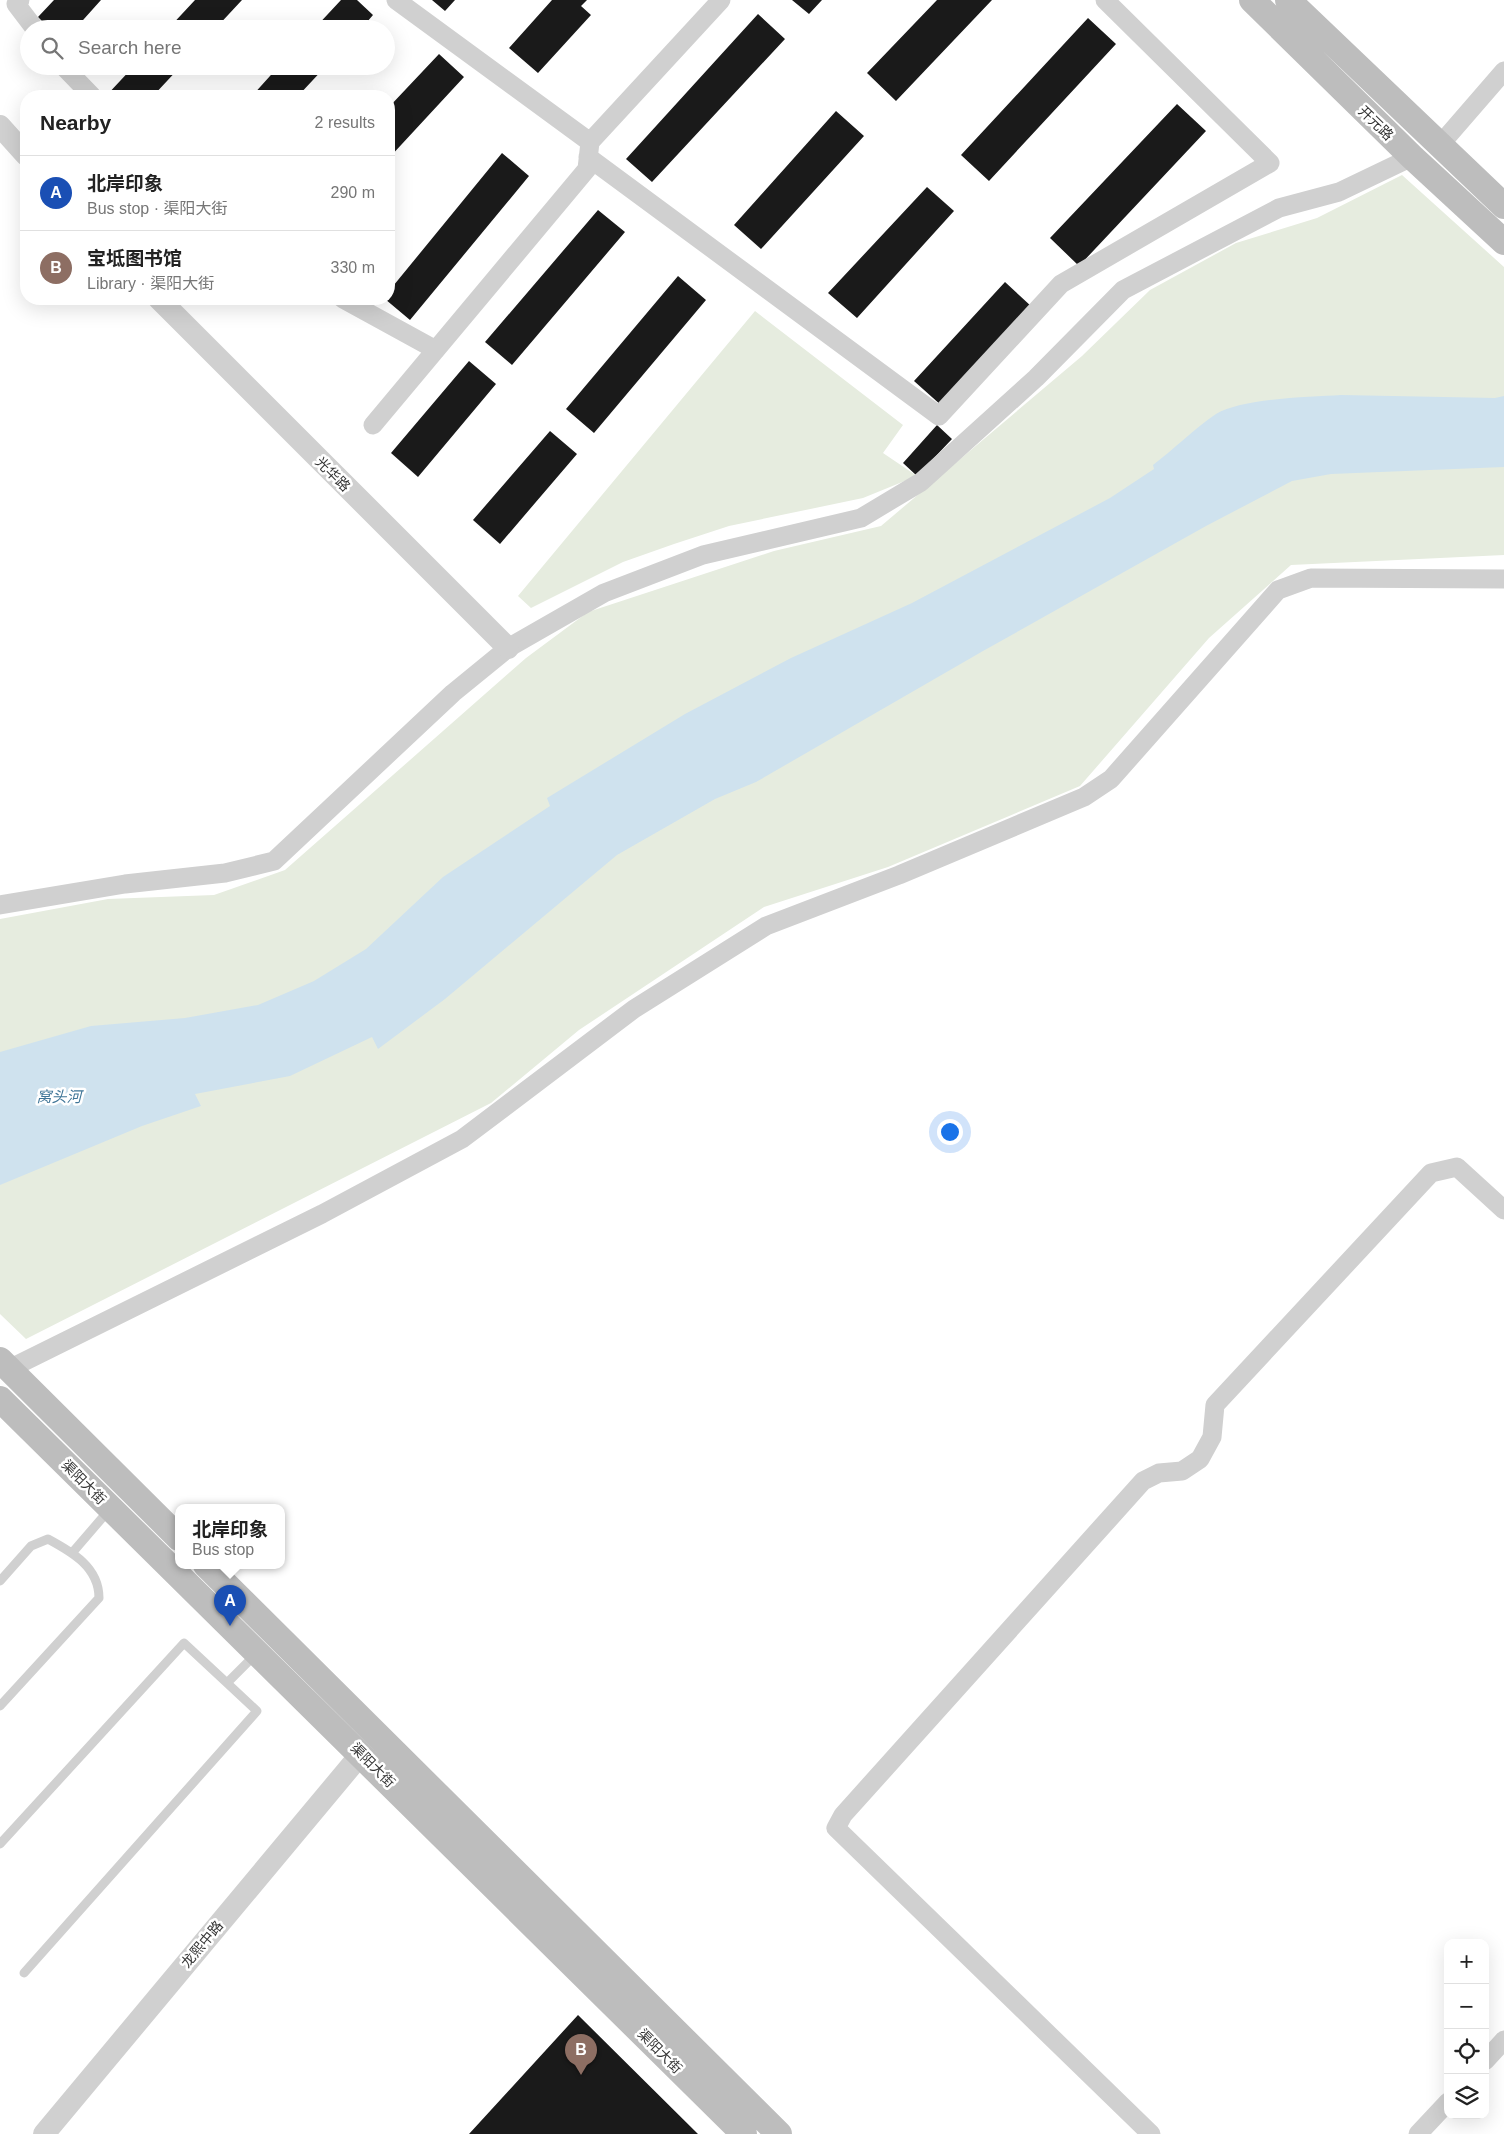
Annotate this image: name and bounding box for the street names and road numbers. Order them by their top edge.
street label: 开元路 [1355,103,1397,143]
street label: 光华路 [312,453,354,495]
street label: 渠阳大街 [59,1457,109,1507]
street label: 渠阳大街 [348,1740,398,1790]
street label: 龙熙中路 [178,1917,226,1971]
street label: 渠阳大街 [635,2026,685,2076]

